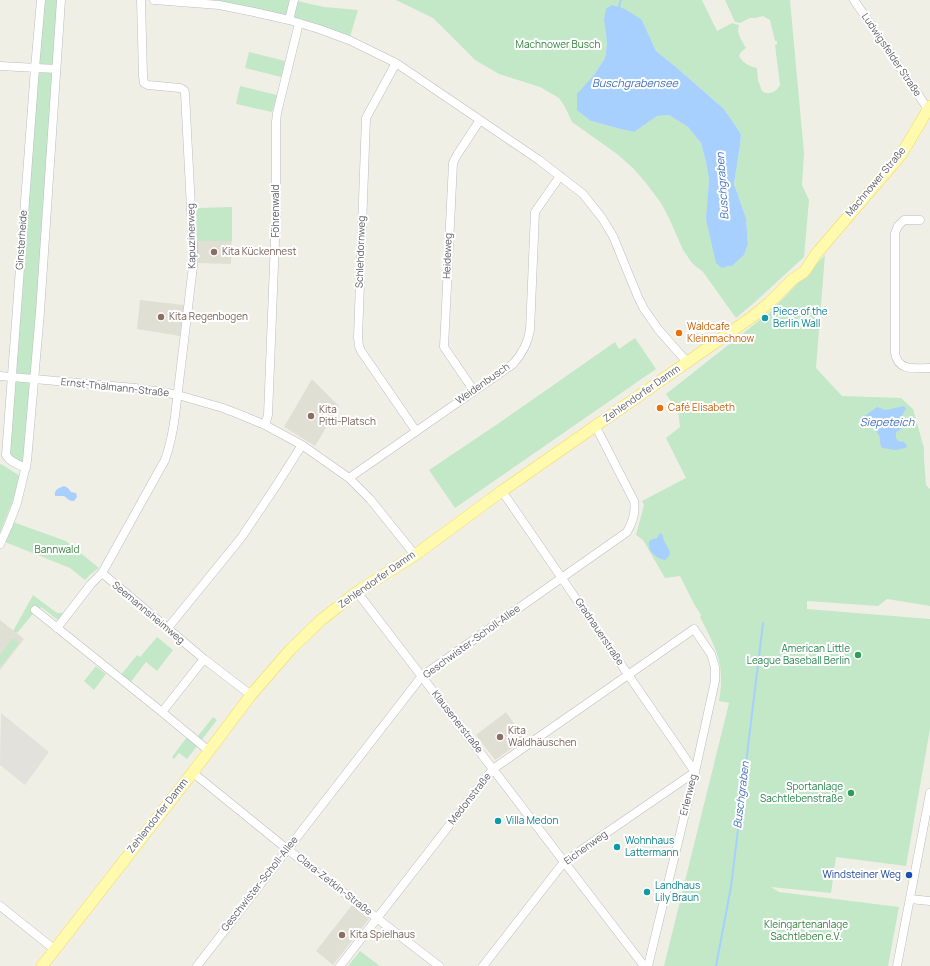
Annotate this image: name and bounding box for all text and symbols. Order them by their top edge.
street label: Ludwigsfelder Straße [859,11,923,99]
park label: Machnower Busch [516,39,600,51]
water label: Buschgrabensee [592,77,678,91]
street label: Machnower Straße [843,145,909,219]
water label: Buschgraben [714,152,732,220]
street label: Föhrenwald [270,184,282,238]
street label: Kapuzinerweg [185,203,199,269]
street label: Ginsterheide [14,210,30,270]
street label: Schlehdornweg [354,216,368,288]
street label: Heideweg [441,233,455,279]
place label: Kita Kückennest [222,246,296,258]
marker: Kita Kückennest [209,247,219,257]
place label: Piece of the Berlin Wall [773,306,828,330]
place label: Kita Regenbogen [169,311,248,323]
marker: Kita Regenbogen [156,312,166,322]
marker: Piece of the Berlin Wall [760,313,770,323]
place label: Waldcafe Kleinmachnow [687,321,754,344]
marker: Waldcafe Kleinmachnow [674,328,684,338]
street label: Weidenbusch [454,361,512,407]
street label: Zehlendorfer Damm [601,363,683,425]
street label: Ernst-Thälmann-Straße [60,376,170,400]
place label: Café Elisabeth [668,402,735,414]
marker: Café Elisabeth [655,403,665,413]
place label: Kita Pitti-Platsch [319,404,376,428]
marker: Kita Pitti-Platsch [306,411,316,421]
water label: Siepeteich [860,416,914,430]
park label: Bannwald [35,544,79,556]
street label: Zehlendorfer Damm [336,549,418,611]
street label: Seemannsheimweg [109,579,187,647]
street label: Gradnauerstraße [572,596,626,668]
street label: Geschwister-Scholl-Allee [421,603,523,681]
place label: American Little League Baseball Berlin [747,643,850,666]
marker: American Little League Baseball Berlin [853,650,863,660]
street label: Klausenerstraße [429,688,485,756]
place label: Kita Waldhäuschen [508,725,577,748]
marker: Kita Waldhäuschen [495,732,505,742]
water label: Buschgraben [731,761,753,829]
street label: Medonstraße [446,771,494,827]
street label: Erlenweg [678,773,700,817]
street label: Zehlendorfer Damm [125,776,191,856]
place label: Sportanlage Sachtlebenstraße [760,781,843,804]
marker: Sportanlage Sachtlebenstraße [846,788,856,798]
place label: Villa Medon [506,815,558,827]
marker: Villa Medon [493,816,503,826]
street label: Eichenweg [562,828,610,868]
street label: Geschwister-Scholl-Allee [219,834,301,934]
place label: Wohnhaus Lattermann [625,835,678,858]
marker: Wohnhaus Lattermann [612,842,622,852]
street label: Clara-Zetkin-Straße [294,852,374,918]
place label: Windsteiner Weg [823,869,901,881]
marker: Windsteiner Weg [904,870,914,880]
place label: Landhaus Lily Braun [655,880,700,904]
marker: Landhaus Lily Braun [642,887,652,897]
park label: Kleingartenanlage Sachtleben e.V. [764,919,848,942]
place label: Kita Spielhaus [350,929,415,941]
marker: Kita Spielhaus [337,930,347,940]

